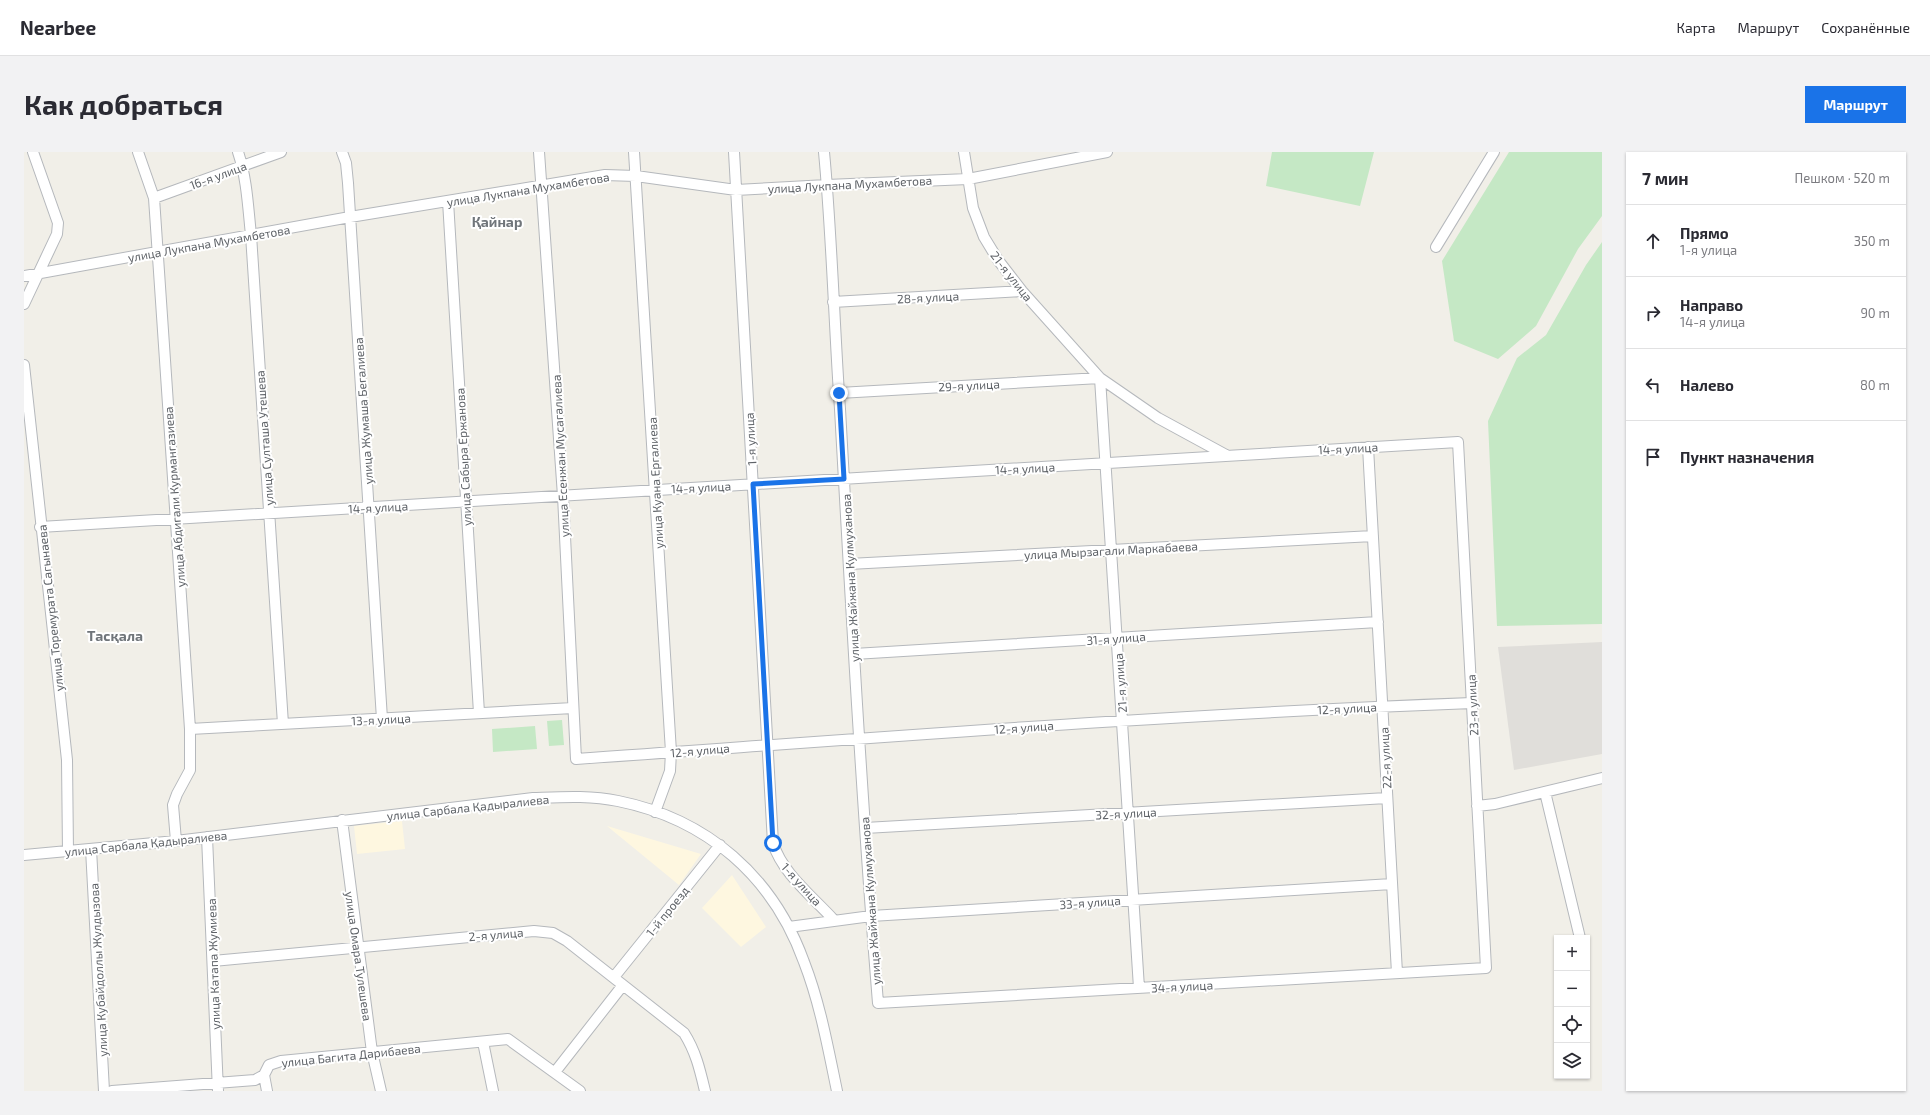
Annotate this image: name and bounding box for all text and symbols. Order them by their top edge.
text: Nearbee [20,16,96,39]
text: Карта [1677,19,1715,36]
text: Маршрут [1737,19,1799,36]
text: Сохранённые [1821,19,1910,36]
button: Маршрут [1805,86,1906,123]
text: Как добраться [24,87,223,121]
street label: 16-я улица [188,158,249,193]
text: 7 мин [1642,168,1689,188]
street label: улица Лукпана Мухамбетова [446,169,611,210]
text: Пешком · 520 m [1794,170,1890,186]
street label: улица Лукпана Мухамбетова [767,173,933,196]
district label: Қайнар [472,213,522,230]
street label: улица Лукпана Мухамбетова [127,222,291,265]
text: Прямо [1680,224,1729,242]
icon: ahead [1642,230,1664,252]
text: 350 m [1854,233,1890,249]
text: 1-я улица [1680,242,1737,258]
street label: 21-я улица [987,248,1036,304]
street label: 28-я улица [897,288,959,307]
text: Направо [1680,296,1743,314]
icon: right [1642,302,1664,324]
text: 90 m [1860,305,1890,321]
text: 14-я улица [1680,314,1745,330]
street label: улица Жумаша Бегалиева [351,337,376,485]
street label: улица Султаша Утешева [252,370,277,506]
street label: улица Есенжан Мусагалиева [549,374,572,538]
icon: left [1642,374,1664,396]
street label: 29-я улица [938,376,1000,395]
text: Налево [1680,376,1734,394]
text: 80 m [1860,377,1890,393]
route end [830,384,848,402]
street label: улица Сабыра Ержанова [452,387,475,526]
street label: улица Абдигали Курмангазиева [161,406,188,588]
street label: 1-я улица [742,412,759,466]
street label: улица Куана Ергалиева [645,417,666,549]
street label: 14-я улица [1318,439,1379,458]
icon: arrive [1642,446,1664,468]
text: Пункт назначения [1680,448,1814,466]
street label: 14-я улица [995,459,1056,478]
street label: 14-я улица [671,478,732,497]
street label: улица Жайжана Кулмуханова [839,494,862,662]
street label: 14-я улица [348,498,409,517]
street label: улица Торемурата Сагынаева [34,524,67,692]
street label: улица Мырзагали Маркабаева [1024,538,1198,563]
district label: Тасқала [87,627,143,644]
street label: 31-я улица [1086,629,1146,648]
street label: 21-я улица [1111,653,1130,713]
street label: 23-я улица [1463,674,1482,736]
street label: 12-я улица [1317,699,1377,718]
street label: 13-я улица [351,710,411,729]
street label: 12-я улица [994,718,1054,737]
street label: 22-я улица [1376,727,1395,789]
street label: 12-я улица [670,740,730,761]
street label: улица Сарбала Қадыралиева [386,792,550,823]
street label: 32-я улица [1095,804,1157,823]
street label: улица Жайжана Кулмуханова [857,816,884,985]
street label: улица Сарбала Қадыралиева [64,828,228,859]
route start [764,834,782,852]
street label: 1-я улица [778,860,825,909]
street label: улица Кубайдоллы Жулдызова [86,883,111,1057]
street label: 1-й проезд [643,883,691,939]
street label: улица Омара Тулешева [342,890,375,1022]
street label: 33-я улица [1059,893,1121,912]
street label: улица Катапа Жумиева [204,898,223,1030]
street label: 2-я улица [468,925,524,944]
map controls [1554,935,1590,1079]
button: + [1554,935,1590,971]
button: − [1554,971,1590,1007]
street label: 34-я улица [1151,977,1213,996]
button: locate [1554,1007,1590,1043]
street label: улица Багита Дарибаева [281,1041,421,1070]
button: layers [1554,1043,1590,1079]

